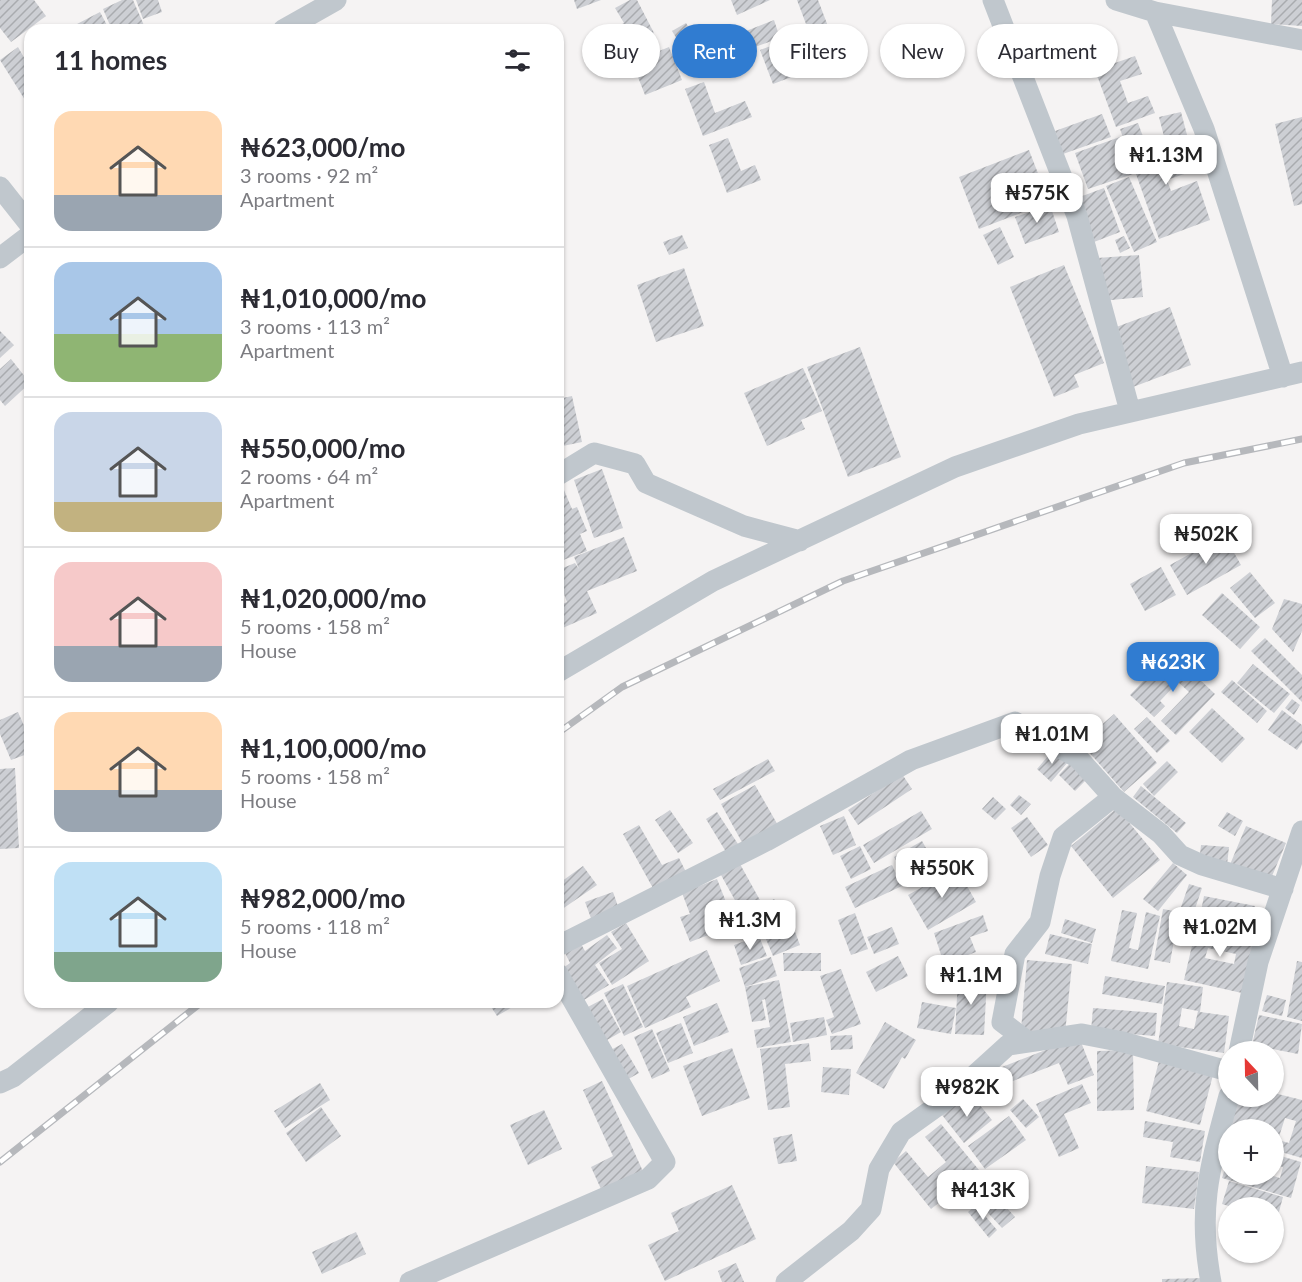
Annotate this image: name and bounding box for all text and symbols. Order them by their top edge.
chip: Buy [582,24,660,78]
chip: Rent [672,24,757,78]
chip: Filters [769,24,868,78]
chip: New [880,24,965,78]
chip: Apartment [977,24,1118,78]
text: 11 homes [54,44,167,76]
icon: filters [501,44,534,77]
text: ₦623,000/mo [240,131,405,163]
icon: home [102,135,174,207]
pin: ₦1.13M [1117,135,1215,186]
text: ₦1.13M [1129,142,1203,166]
text: 3 rooms · 92 m² [240,163,378,187]
pin: ₦575K [995,173,1079,224]
text: ₦575K [1005,180,1069,204]
text: Apartment [240,187,334,211]
text: ₦1,010,000/mo [240,282,427,314]
icon: home [102,286,174,358]
text: 3 rooms · 113 m² [240,314,390,338]
text: Apartment [240,338,334,362]
text: ₦550,000/mo [240,432,405,464]
icon: home [102,436,174,508]
text: 2 rooms · 64 m² [240,464,378,488]
text: Apartment [240,488,334,512]
pin: ₦502K [1164,514,1248,565]
text: ₦502K [1174,521,1238,545]
text: ₦1,020,000/mo [240,582,427,614]
icon: home [102,586,174,658]
text: 5 rooms · 158 m² [240,614,390,638]
text: House [240,638,297,662]
pin: ₦623K [1131,642,1215,693]
text: ₦623K [1141,649,1205,673]
pin: ₦1.01M [1003,714,1101,765]
text: ₦1.01M [1015,721,1089,745]
text: ₦1,100,000/mo [240,732,427,764]
icon: home [102,736,174,808]
text: 5 rooms · 158 m² [240,764,390,788]
text: House [240,788,297,812]
pin: ₦550K [900,848,984,899]
text: ₦550K [910,855,974,879]
text: ₦982,000/mo [240,882,405,914]
icon: home [102,886,174,958]
pin: ₦1.3M [708,900,792,951]
text: ₦1.3M [719,907,781,931]
pin: ₦1.02M [1171,907,1269,958]
text: 5 rooms · 118 m² [240,914,390,938]
text: ₦1.02M [1183,914,1257,938]
text: House [240,938,297,962]
pin: ₦1.1M [929,955,1013,1006]
text: ₦1.1M [940,962,1002,986]
north arrow [1218,1041,1284,1107]
map controls [1218,1041,1284,1263]
pin: ₦982K [925,1067,1009,1118]
text: ₦982K [935,1074,999,1098]
button: + [1218,1119,1284,1185]
pin: ₦413K [941,1170,1025,1221]
text: ₦413K [951,1177,1015,1201]
button: − [1218,1197,1284,1263]

